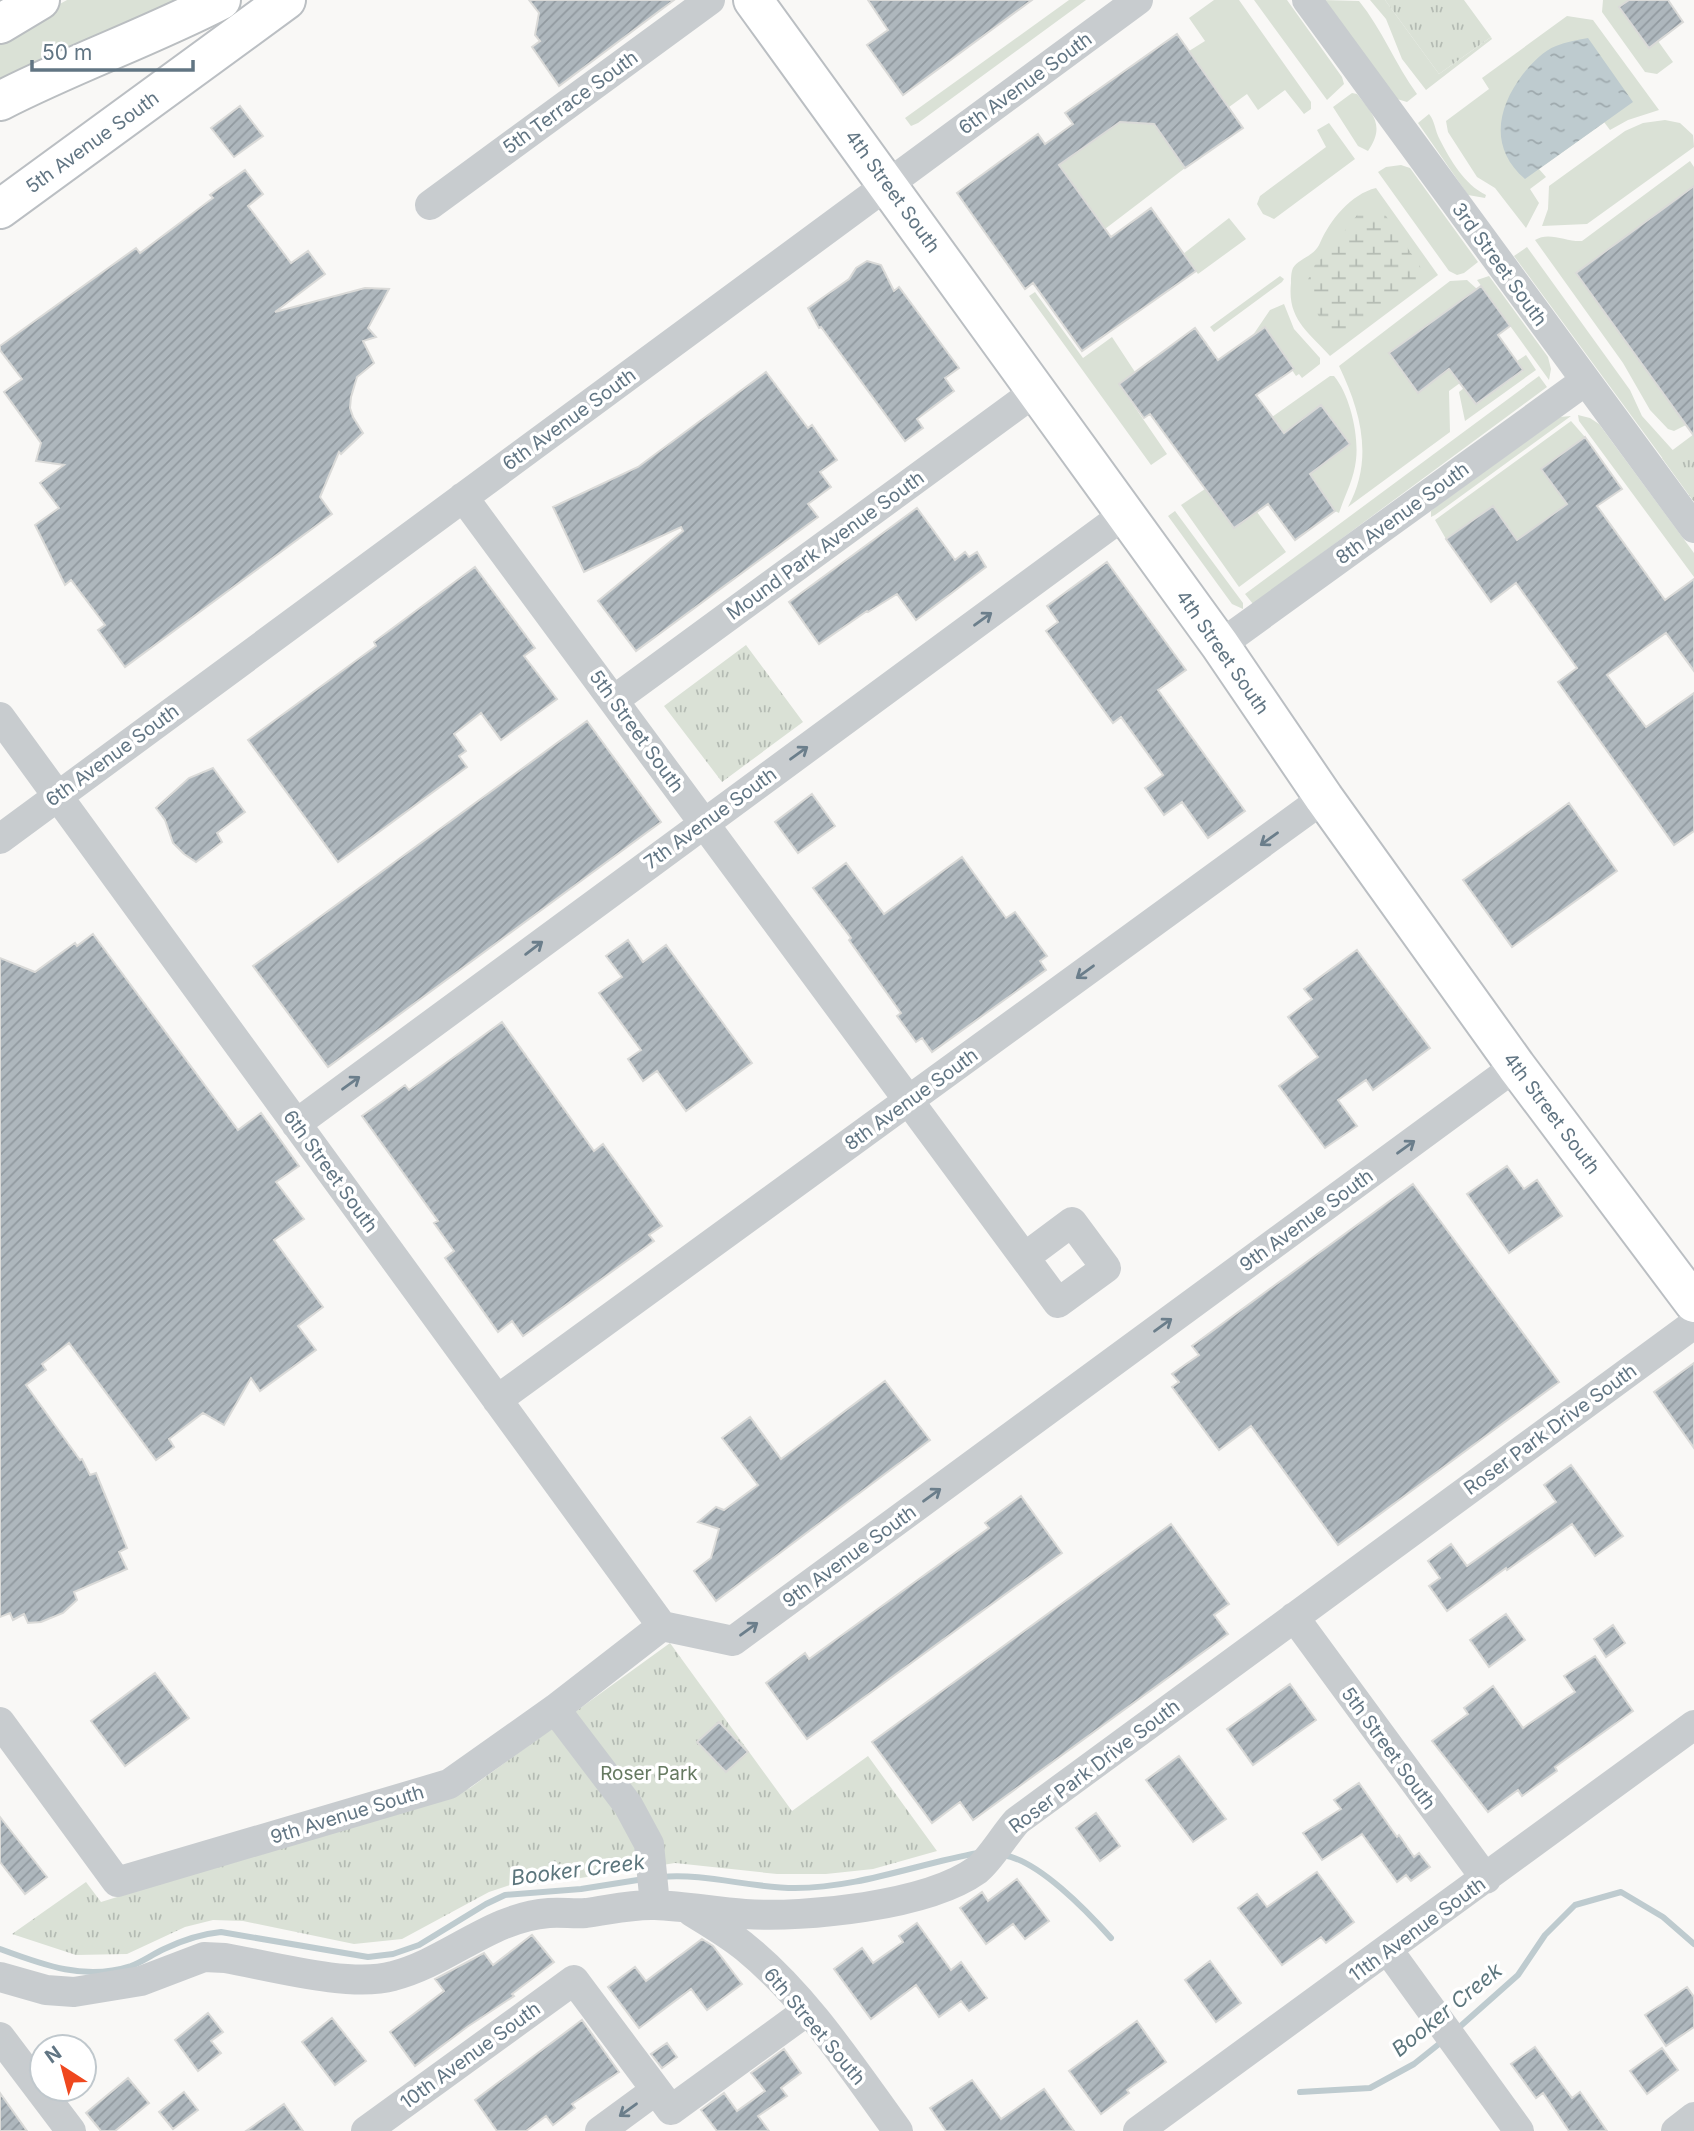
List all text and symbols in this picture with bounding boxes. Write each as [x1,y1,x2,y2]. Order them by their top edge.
street label: 6th Avenue South [954,27,1096,139]
scale bar [32,28,192,72]
text: 50 m [42,40,92,65]
street label: 5th Terrace South [498,46,642,159]
street label: 5th Avenue South [21,86,163,198]
street label: 4th Street South [840,125,945,257]
street label: 3rd Street South [1447,198,1552,330]
street label: 6th Avenue South [498,363,640,475]
street label: 8th Avenue South [1331,457,1473,569]
street label: Mound Park Avenue South [722,466,928,625]
street label: 4th Street South [1171,586,1274,719]
one-way arrow [973,612,992,627]
street label: 5th Street South [585,666,689,797]
street label: 6th Avenue South [41,699,183,811]
one-way arrow [789,746,808,760]
street label: 7th Avenue South [640,763,781,874]
one-way arrow [1260,831,1279,846]
one-way arrow [524,941,543,955]
one-way arrow [1076,965,1095,980]
street label: 8th Avenue South [840,1043,982,1155]
street label: 4th Street South [1498,1048,1605,1179]
one-way arrow [341,1076,360,1090]
street label: 6th Street South [278,1106,383,1237]
one-way arrow [1396,1140,1415,1154]
street label: 9th Avenue South [1235,1164,1377,1277]
one-way arrow [1153,1318,1172,1332]
street label: Roser Park Drive South [1460,1359,1641,1500]
one-way arrow [922,1487,941,1502]
street label: 9th Avenue South [778,1500,920,1613]
one-way arrow [739,1622,758,1636]
street label: 5th Street South [1337,1683,1441,1814]
street label: Roser Park Drive South [1004,1695,1184,1838]
park label: Roser Park [600,1762,698,1785]
street label: 9th Avenue South [268,1780,427,1849]
water label: Booker Creek [510,1849,647,1890]
street label: 11th Avenue South [1345,1872,1490,1987]
water label: Booker Creek [1387,1957,1507,2062]
street label: 6th Street South [759,1963,870,2090]
street label: 10th Avenue South [396,1997,545,2114]
north arrow [28,2033,98,2103]
text: N [41,2041,66,2068]
one-way arrow [619,2103,638,2118]

